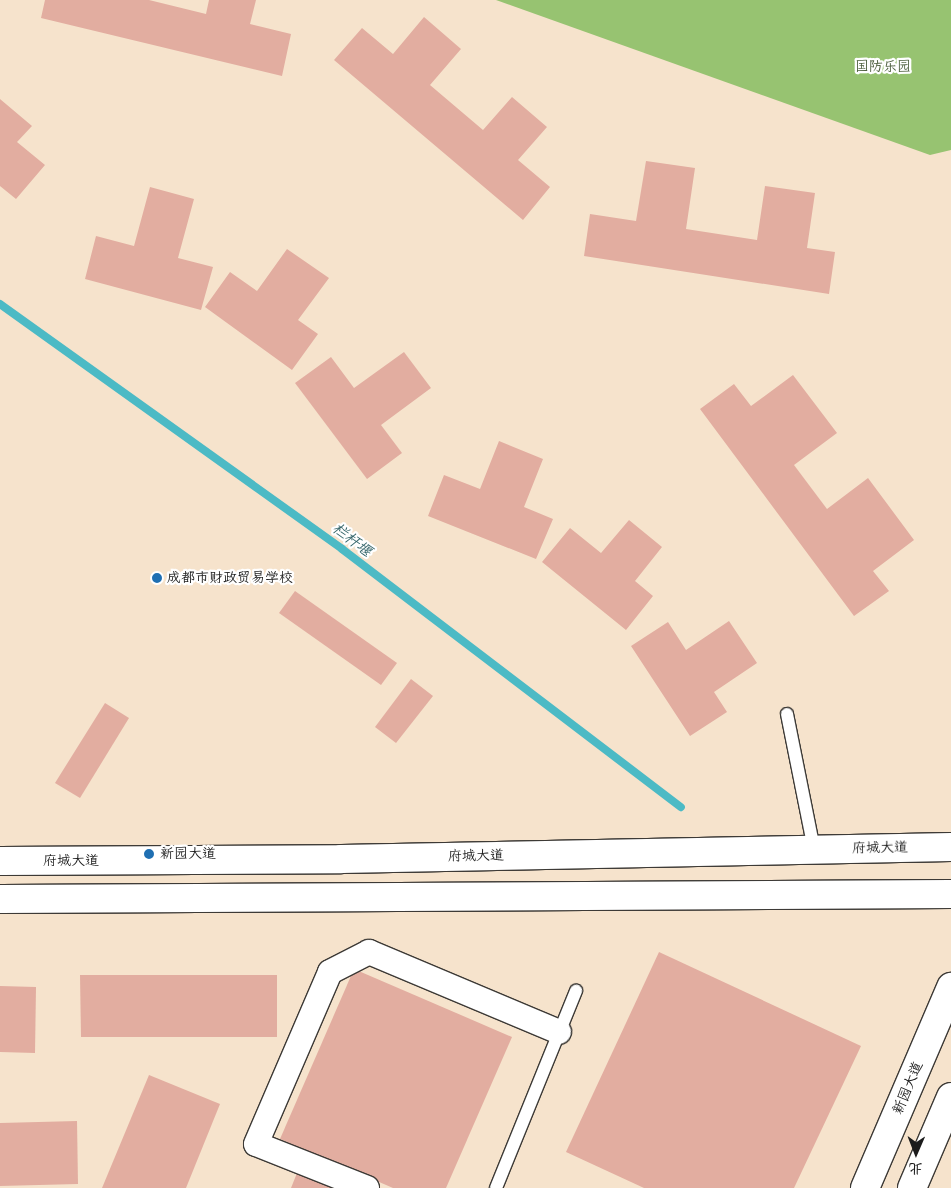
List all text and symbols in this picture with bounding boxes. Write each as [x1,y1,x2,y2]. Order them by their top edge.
park label: 国防乐园 [855,59,911,75]
water label: 栏杆堰 [329,519,375,561]
place label: 成都市财政贸易学校 [167,570,293,586]
marker: 成都市财政贸易学校 [151,572,163,584]
street label: 府城大道 [852,839,908,857]
place label: 新园大道 [160,846,216,862]
marker: 新园大道 [142,847,156,861]
street label: 府城大道 [448,847,504,865]
street label: 府城大道 [43,853,99,869]
street label: 新园大道 [889,1059,927,1117]
north arrow [891,1128,941,1178]
text: 北 [909,1160,923,1177]

